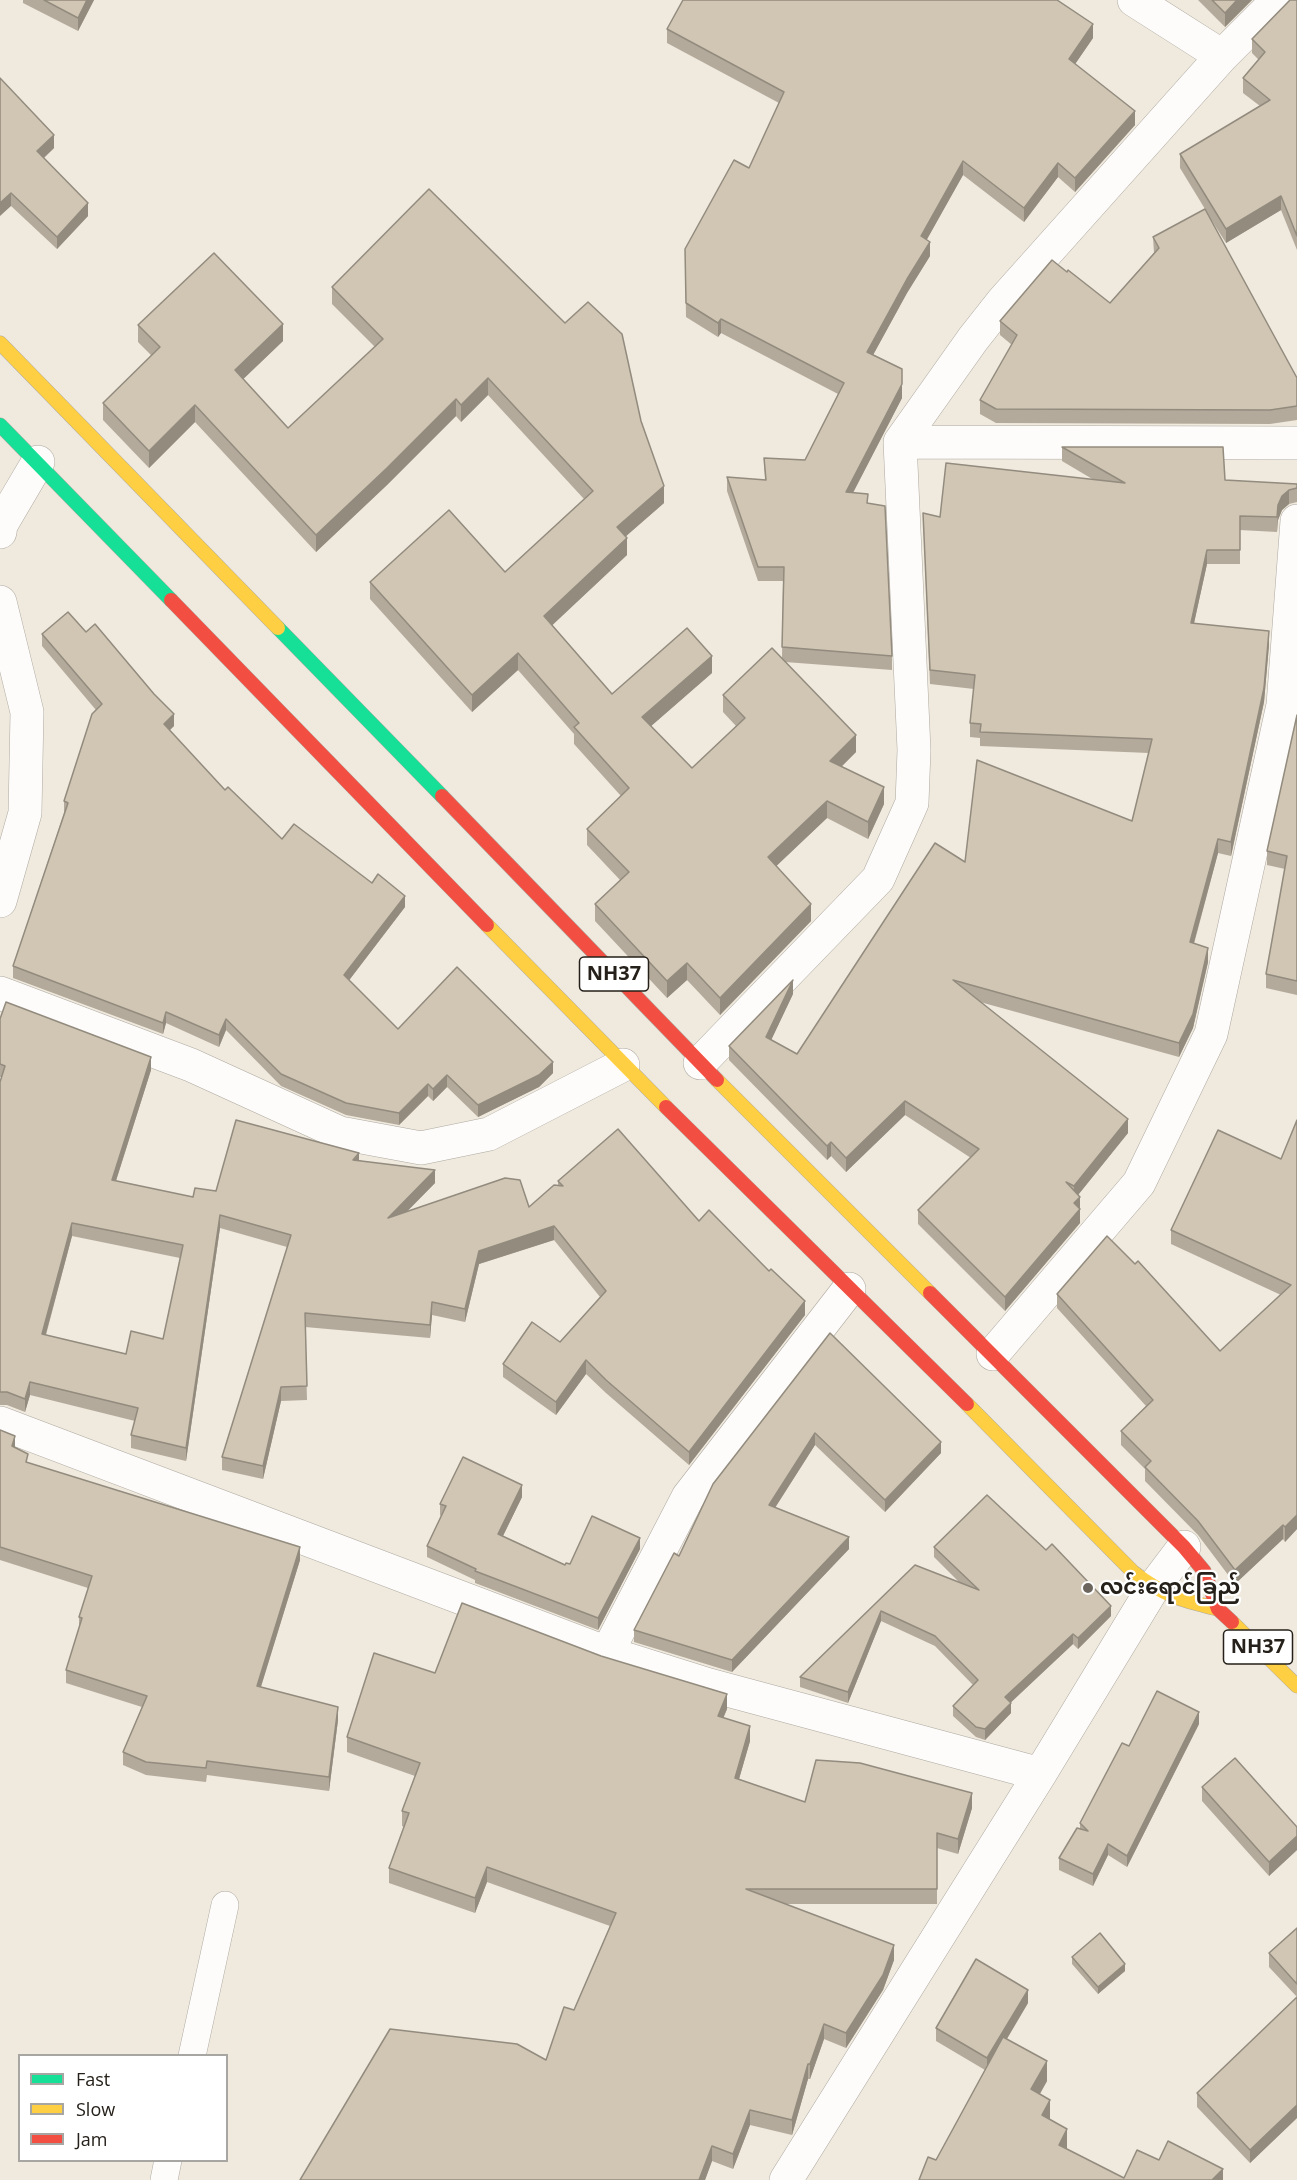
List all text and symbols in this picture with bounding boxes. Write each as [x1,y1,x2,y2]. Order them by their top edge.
road number: NH37 [580,957,648,991]
place label: လင်းရောင်ခြည် [1100,1575,1240,1601]
marker: လင်းရောင်ခြည် [1081,1581,1095,1595]
road number: NH37 [1224,1630,1292,1664]
legend [18,2054,228,2162]
text: Fast [76,2067,110,2091]
text: Slow [76,2097,115,2121]
text: Jam [76,2127,108,2151]

